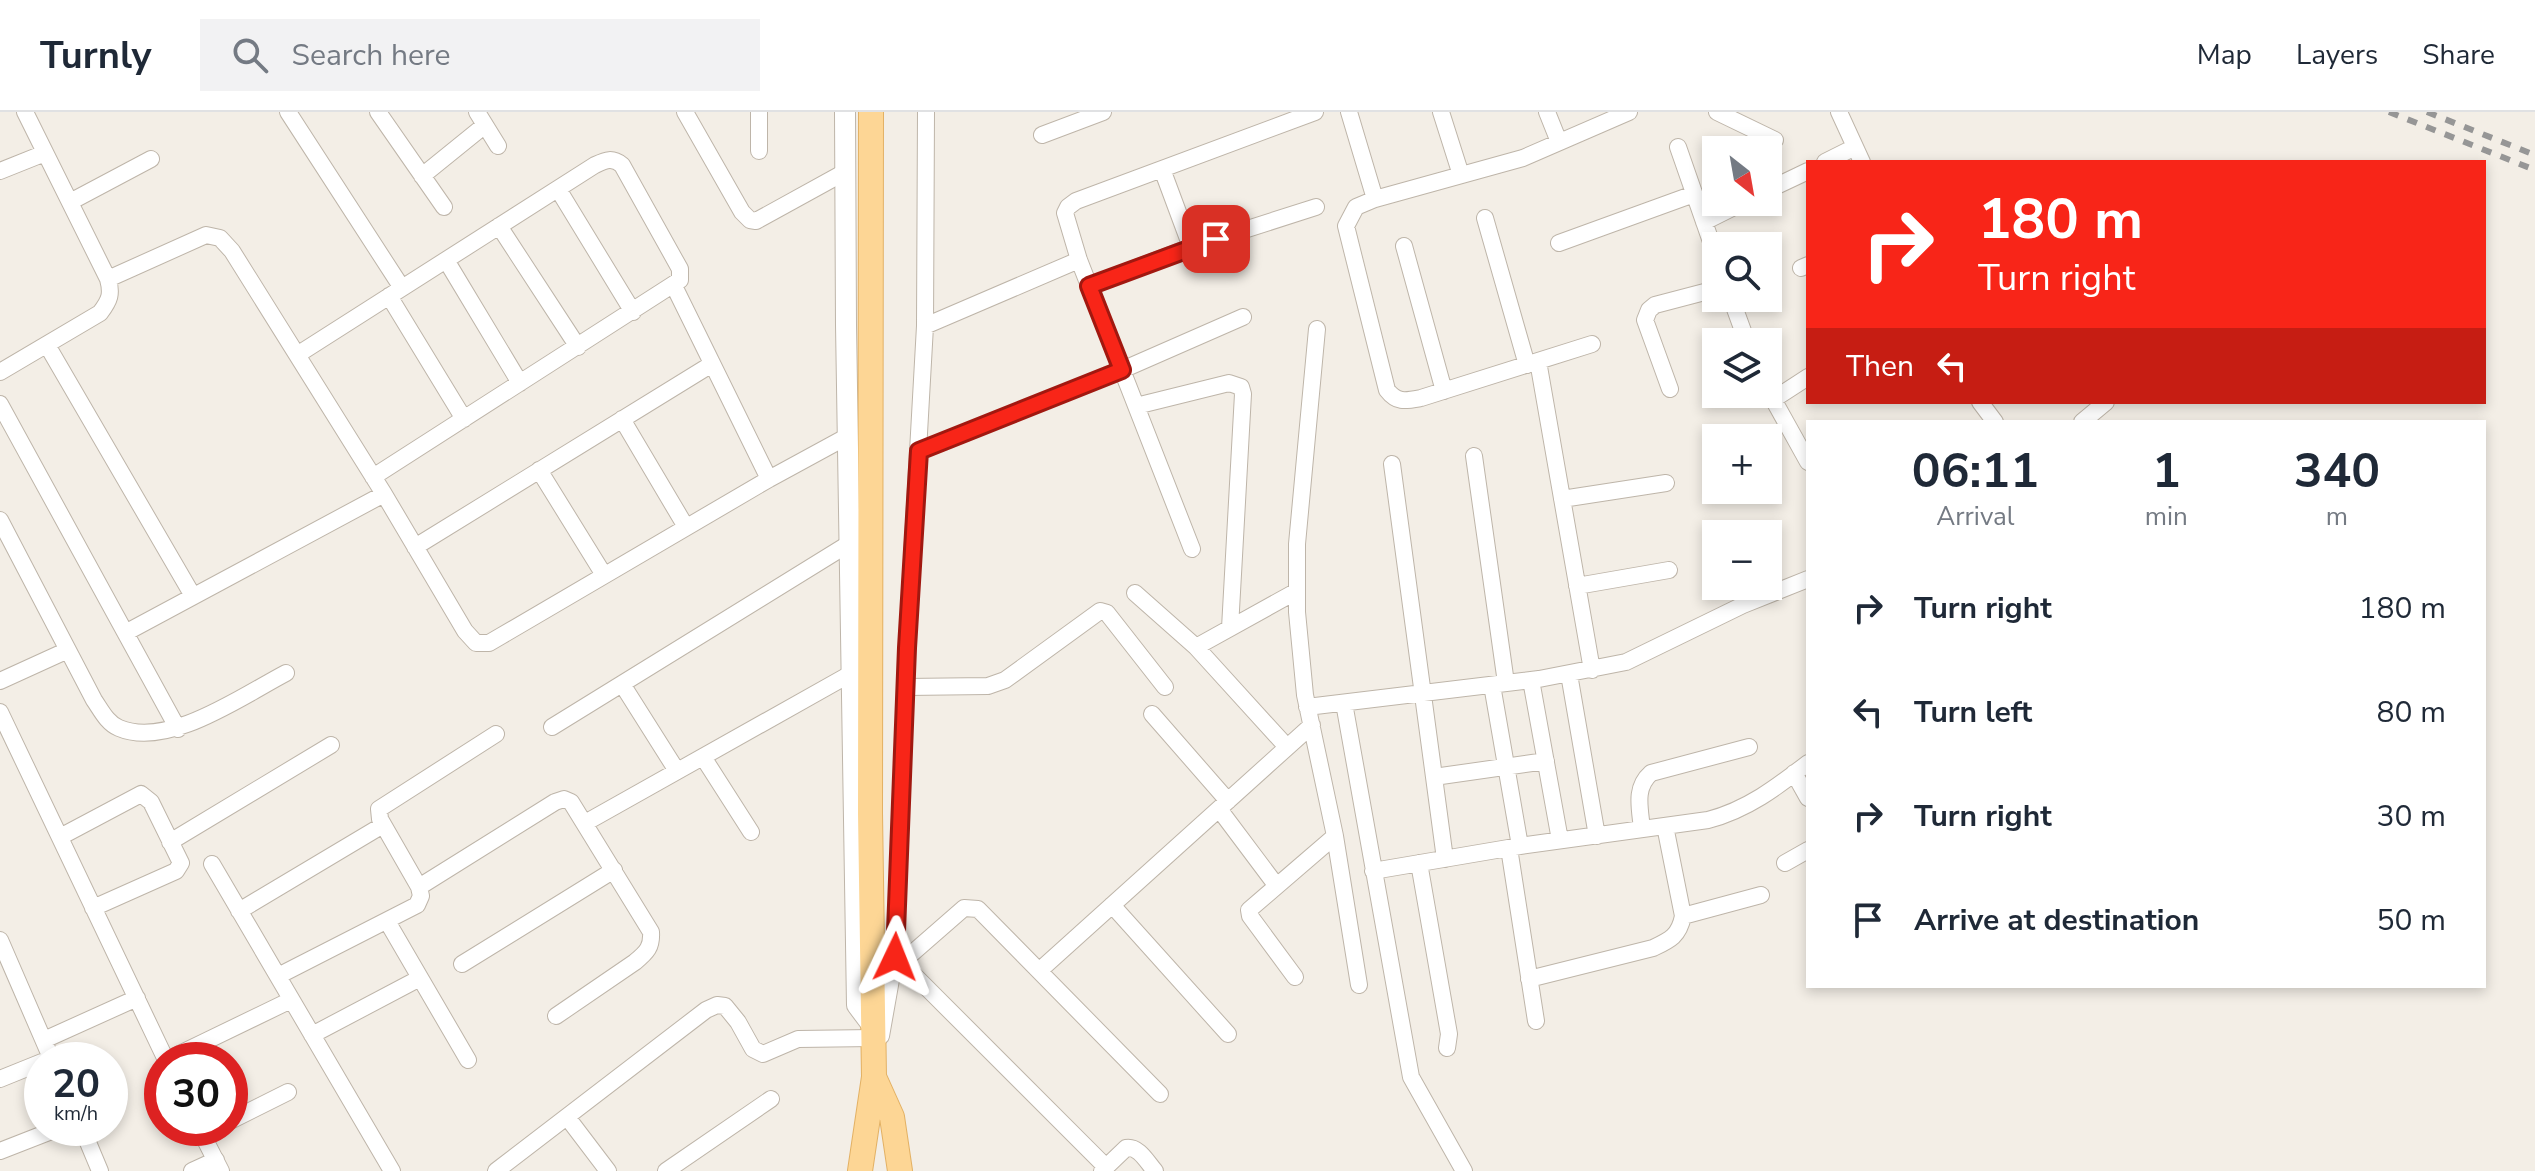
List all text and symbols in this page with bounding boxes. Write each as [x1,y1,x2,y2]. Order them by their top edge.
search box [200,19,760,91]
text: Turnly [40,30,152,81]
icon: search [228,33,272,77]
text: Search here [292,35,451,76]
text: Map [2197,36,2252,74]
text: Layers [2296,36,2378,74]
text: Share [2422,36,2495,74]
north arrow [1702,136,1782,216]
map controls [1702,136,1782,600]
text: 180 m [1978,181,2143,258]
icon: right [1846,192,1950,296]
pin [1182,205,1250,273]
icon: arrive [1194,217,1238,261]
button: search [1702,232,1782,312]
text: Turn right [1978,254,2135,303]
button: layers [1702,328,1782,408]
icon: left [1930,344,1974,388]
text: Then [1846,346,1914,387]
button: + [1702,424,1782,504]
text: 06:11 [1912,438,2039,504]
text: 1 [2152,438,2181,504]
text: 340 [2294,438,2380,504]
text: Arrival [1936,499,2015,534]
text: min [2145,499,2188,534]
text: m [2326,499,2348,534]
button: − [1702,520,1782,600]
icon: right [1846,586,1890,630]
text: Turn right [1914,588,2052,629]
text: 180 m [2359,588,2446,629]
icon: left [1846,690,1890,734]
text: Turn left [1914,692,2032,733]
text: 80 m [2377,692,2446,733]
icon: right [1846,794,1890,838]
text: Turn right [1914,796,2052,837]
text: 30 m [2377,796,2446,837]
icon: arrive [1846,898,1890,942]
text: Arrive at destination [1914,900,2199,941]
text: 50 m [2377,900,2446,941]
position arrow [853,915,937,999]
speed limit sign: 30 [144,1042,248,1146]
text: 20 [52,1057,100,1111]
text: km/h [54,1100,98,1127]

